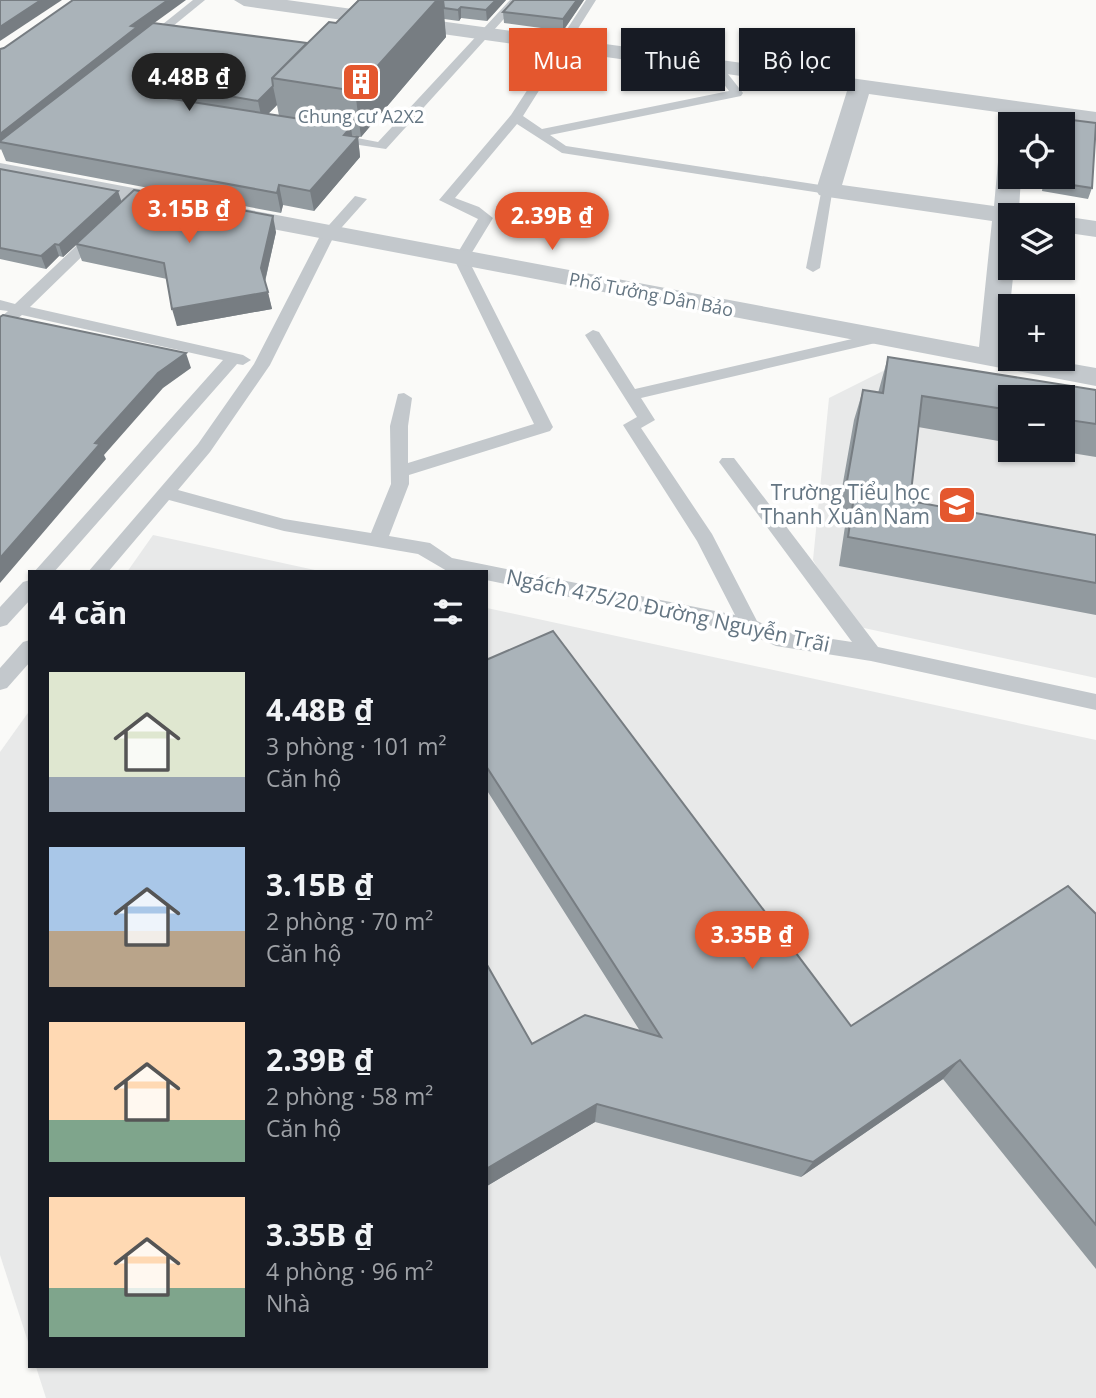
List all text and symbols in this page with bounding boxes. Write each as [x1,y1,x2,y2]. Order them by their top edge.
chip: Mua [509,28,607,91]
chip: Thuê [621,28,725,91]
chip: Bộ lọc [739,28,855,91]
pin: 4.48B ₫ [124,54,254,113]
text: 4.48B ₫ [148,60,230,92]
building icon: Chung cư A2X2 [340,61,382,103]
place label: Chung cư A2X2 [298,104,424,128]
map controls [998,112,1075,462]
button: locate [998,112,1075,189]
pin: 3.15B ₫ [124,186,254,245]
text: 3.15B ₫ [148,192,230,224]
pin: 2.39B ₫ [487,192,617,252]
text: 2.39B ₫ [511,199,593,231]
button: layers [998,203,1075,280]
street label: Phố Tưởng Dân Bảo [567,266,735,322]
button: + [998,294,1075,371]
button: − [998,385,1075,462]
place label: Trường Tiểu học Thanh Xuân Nam [761,478,930,530]
school or university icon: Trường Tiểu học Thanh Xuân Nam [936,484,978,526]
street label: Ngách 475/20 Đường Nguyễn Trãi [504,562,833,658]
text: 4 căn [49,592,127,633]
icon: filters [429,593,467,631]
text: 4.48B ₫ [266,689,373,730]
icon: home [105,700,189,784]
text: 3 phòng · 101 m² [266,730,446,762]
text: Căn hộ [266,762,341,794]
text: 3.15B ₫ [266,864,373,905]
icon: home [105,875,189,959]
text: 2 phòng · 70 m² [266,905,433,937]
pin: 3.35B ₫ [687,912,817,971]
text: 3.35B ₫ [711,918,793,950]
text: Căn hộ [266,937,341,969]
text: 2.39B ₫ [266,1039,373,1080]
icon: home [105,1050,189,1134]
text: 2 phòng · 58 m² [266,1080,433,1112]
text: Căn hộ [266,1112,341,1144]
text: 3.35B ₫ [266,1214,373,1255]
icon: home [105,1225,189,1309]
text: 4 phòng · 96 m² [266,1255,433,1287]
text: Nhà [266,1287,310,1319]

